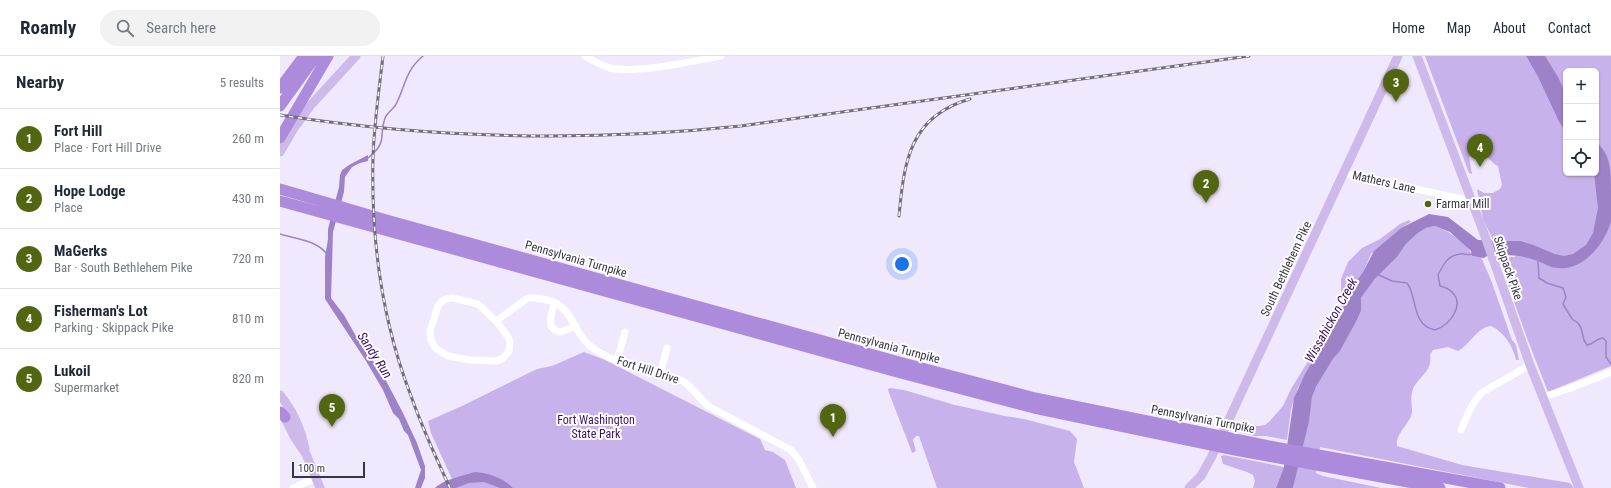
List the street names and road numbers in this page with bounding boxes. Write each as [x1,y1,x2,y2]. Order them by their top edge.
street label: Mathers Lane [1351,168,1417,196]
street label: South Bethlehem Pike [1258,219,1314,319]
street label: Skippack Pike [1491,235,1525,302]
street label: Pennsylvania Turnpike [523,238,629,280]
street label: Pennsylvania Turnpike [836,326,942,366]
street label: Fort Hill Drive [615,353,681,387]
street label: Pennsylvania Turnpike [1150,402,1256,436]

